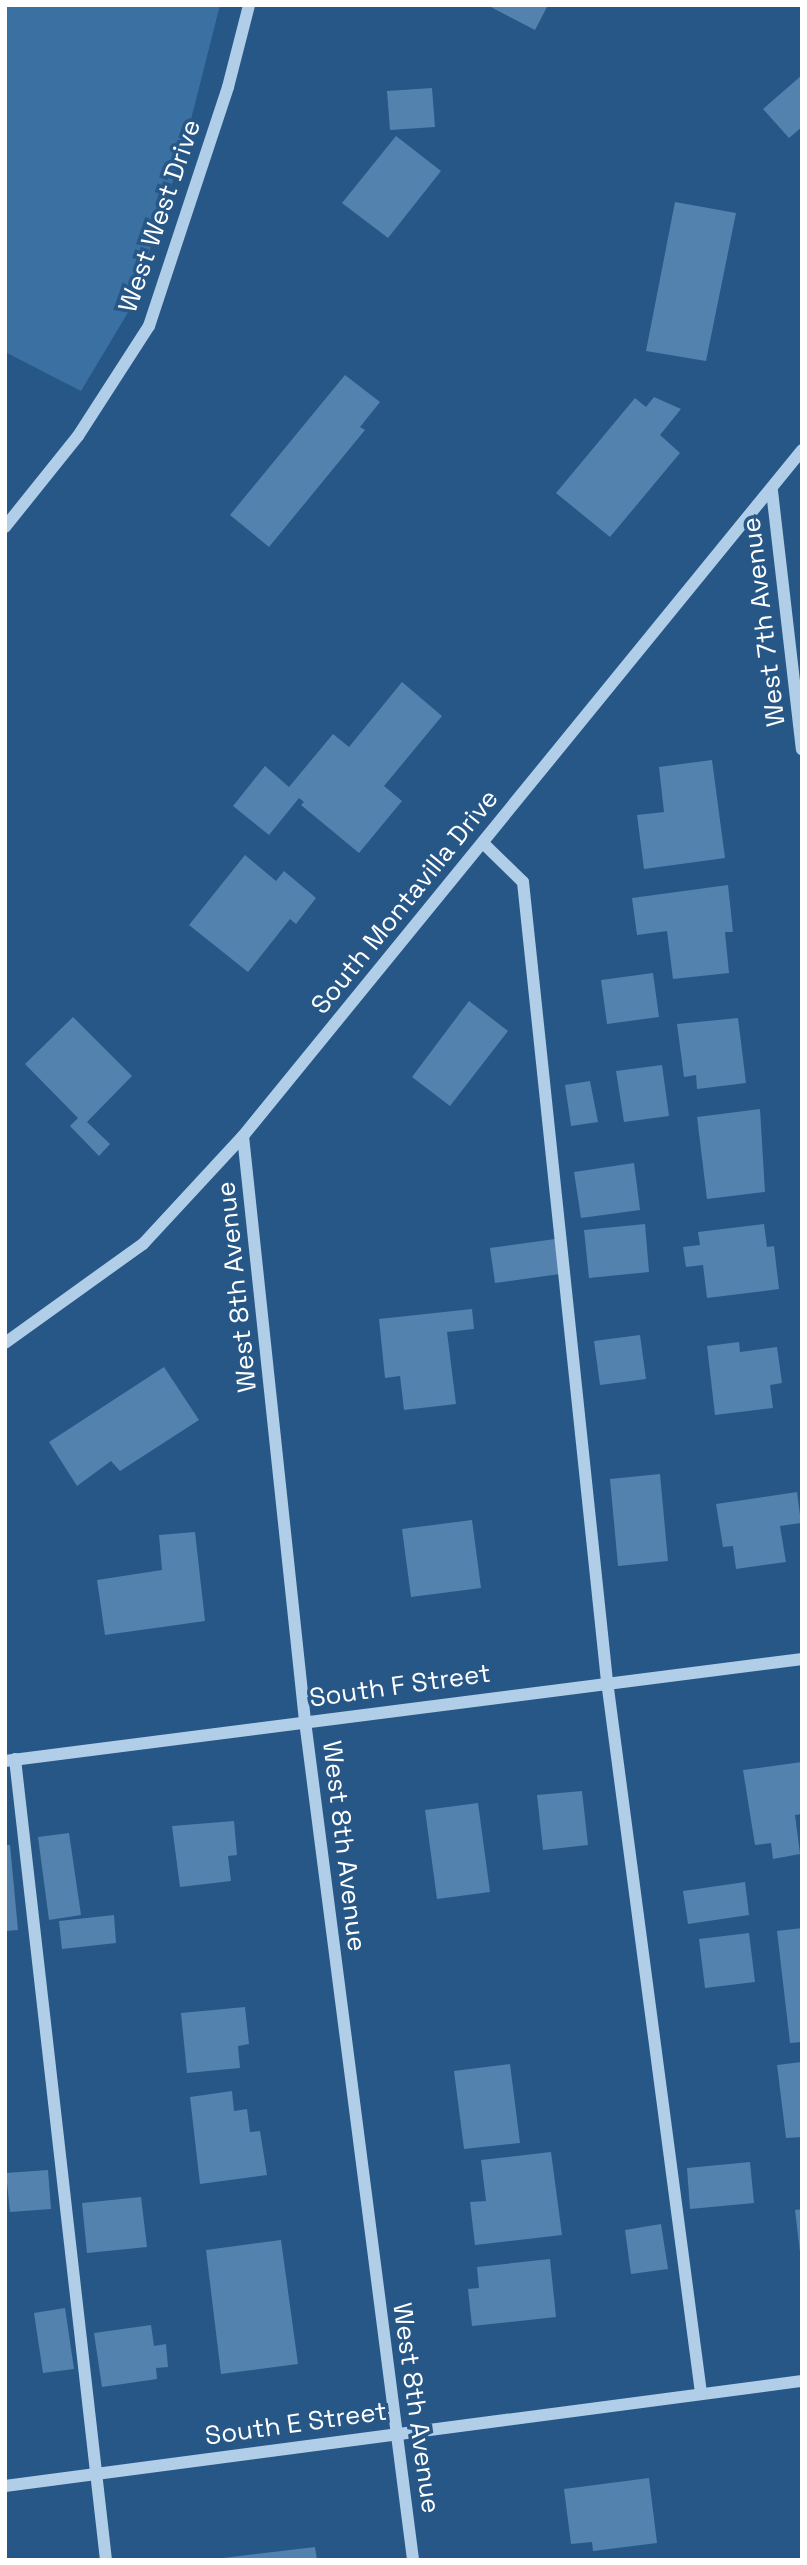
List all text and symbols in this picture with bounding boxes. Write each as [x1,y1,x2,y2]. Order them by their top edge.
street label: West West Drive [112,115,208,317]
street label: West 7th Avenue [736,515,792,729]
street label: South Montavilla Drive [305,783,505,1021]
street label: West 8th Avenue [210,1180,264,1394]
street label: South F Street [307,1658,493,1714]
street label: West 8th Avenue [316,1739,372,1953]
street label: West 8th Avenue [386,2301,446,2515]
street label: South E Street [203,2396,389,2452]

